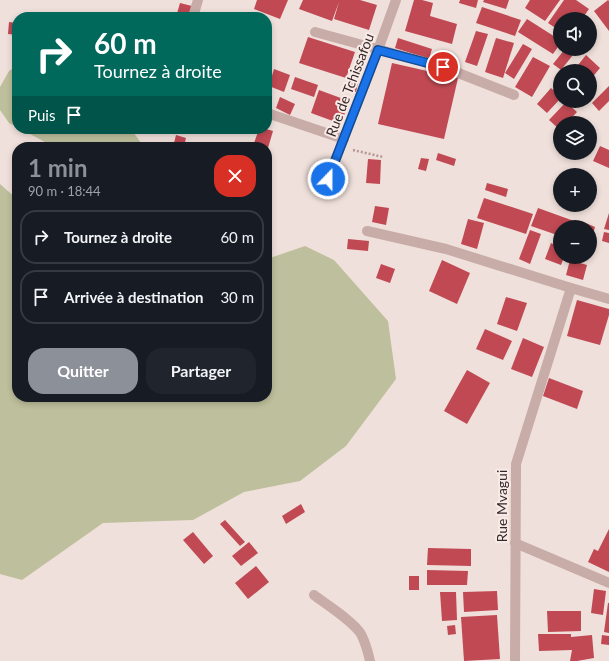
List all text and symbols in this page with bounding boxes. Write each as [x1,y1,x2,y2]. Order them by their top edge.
map controls [553,12,597,264]
button: sound [553,12,597,56]
text: 60 m [94,26,157,60]
icon: right [28,28,80,80]
street label: Rue de Tchissafou [322,31,377,139]
pin [426,50,460,84]
icon: arrive [432,56,454,78]
text: Tournez à droite [94,60,222,82]
button: search [553,64,597,108]
icon: arrive [63,104,85,126]
text: Puis [28,106,55,124]
button: layers [553,116,597,160]
text: 1 min [28,153,88,182]
button: close [214,155,256,197]
position arrow [307,158,349,200]
button: + [553,168,597,212]
text: 90 m · 18:44 [28,183,101,199]
button: − [553,220,597,264]
icon: right [30,226,52,248]
text: Tournez à droite [64,228,172,246]
text: 60 m [220,228,254,246]
icon: arrive [30,286,52,308]
text: Arrivée à destination [64,288,203,306]
text: 30 m [220,288,254,306]
button: Quitter [28,348,138,394]
button: Partager [146,348,256,394]
street label: Rue Mvagui [493,470,510,542]

